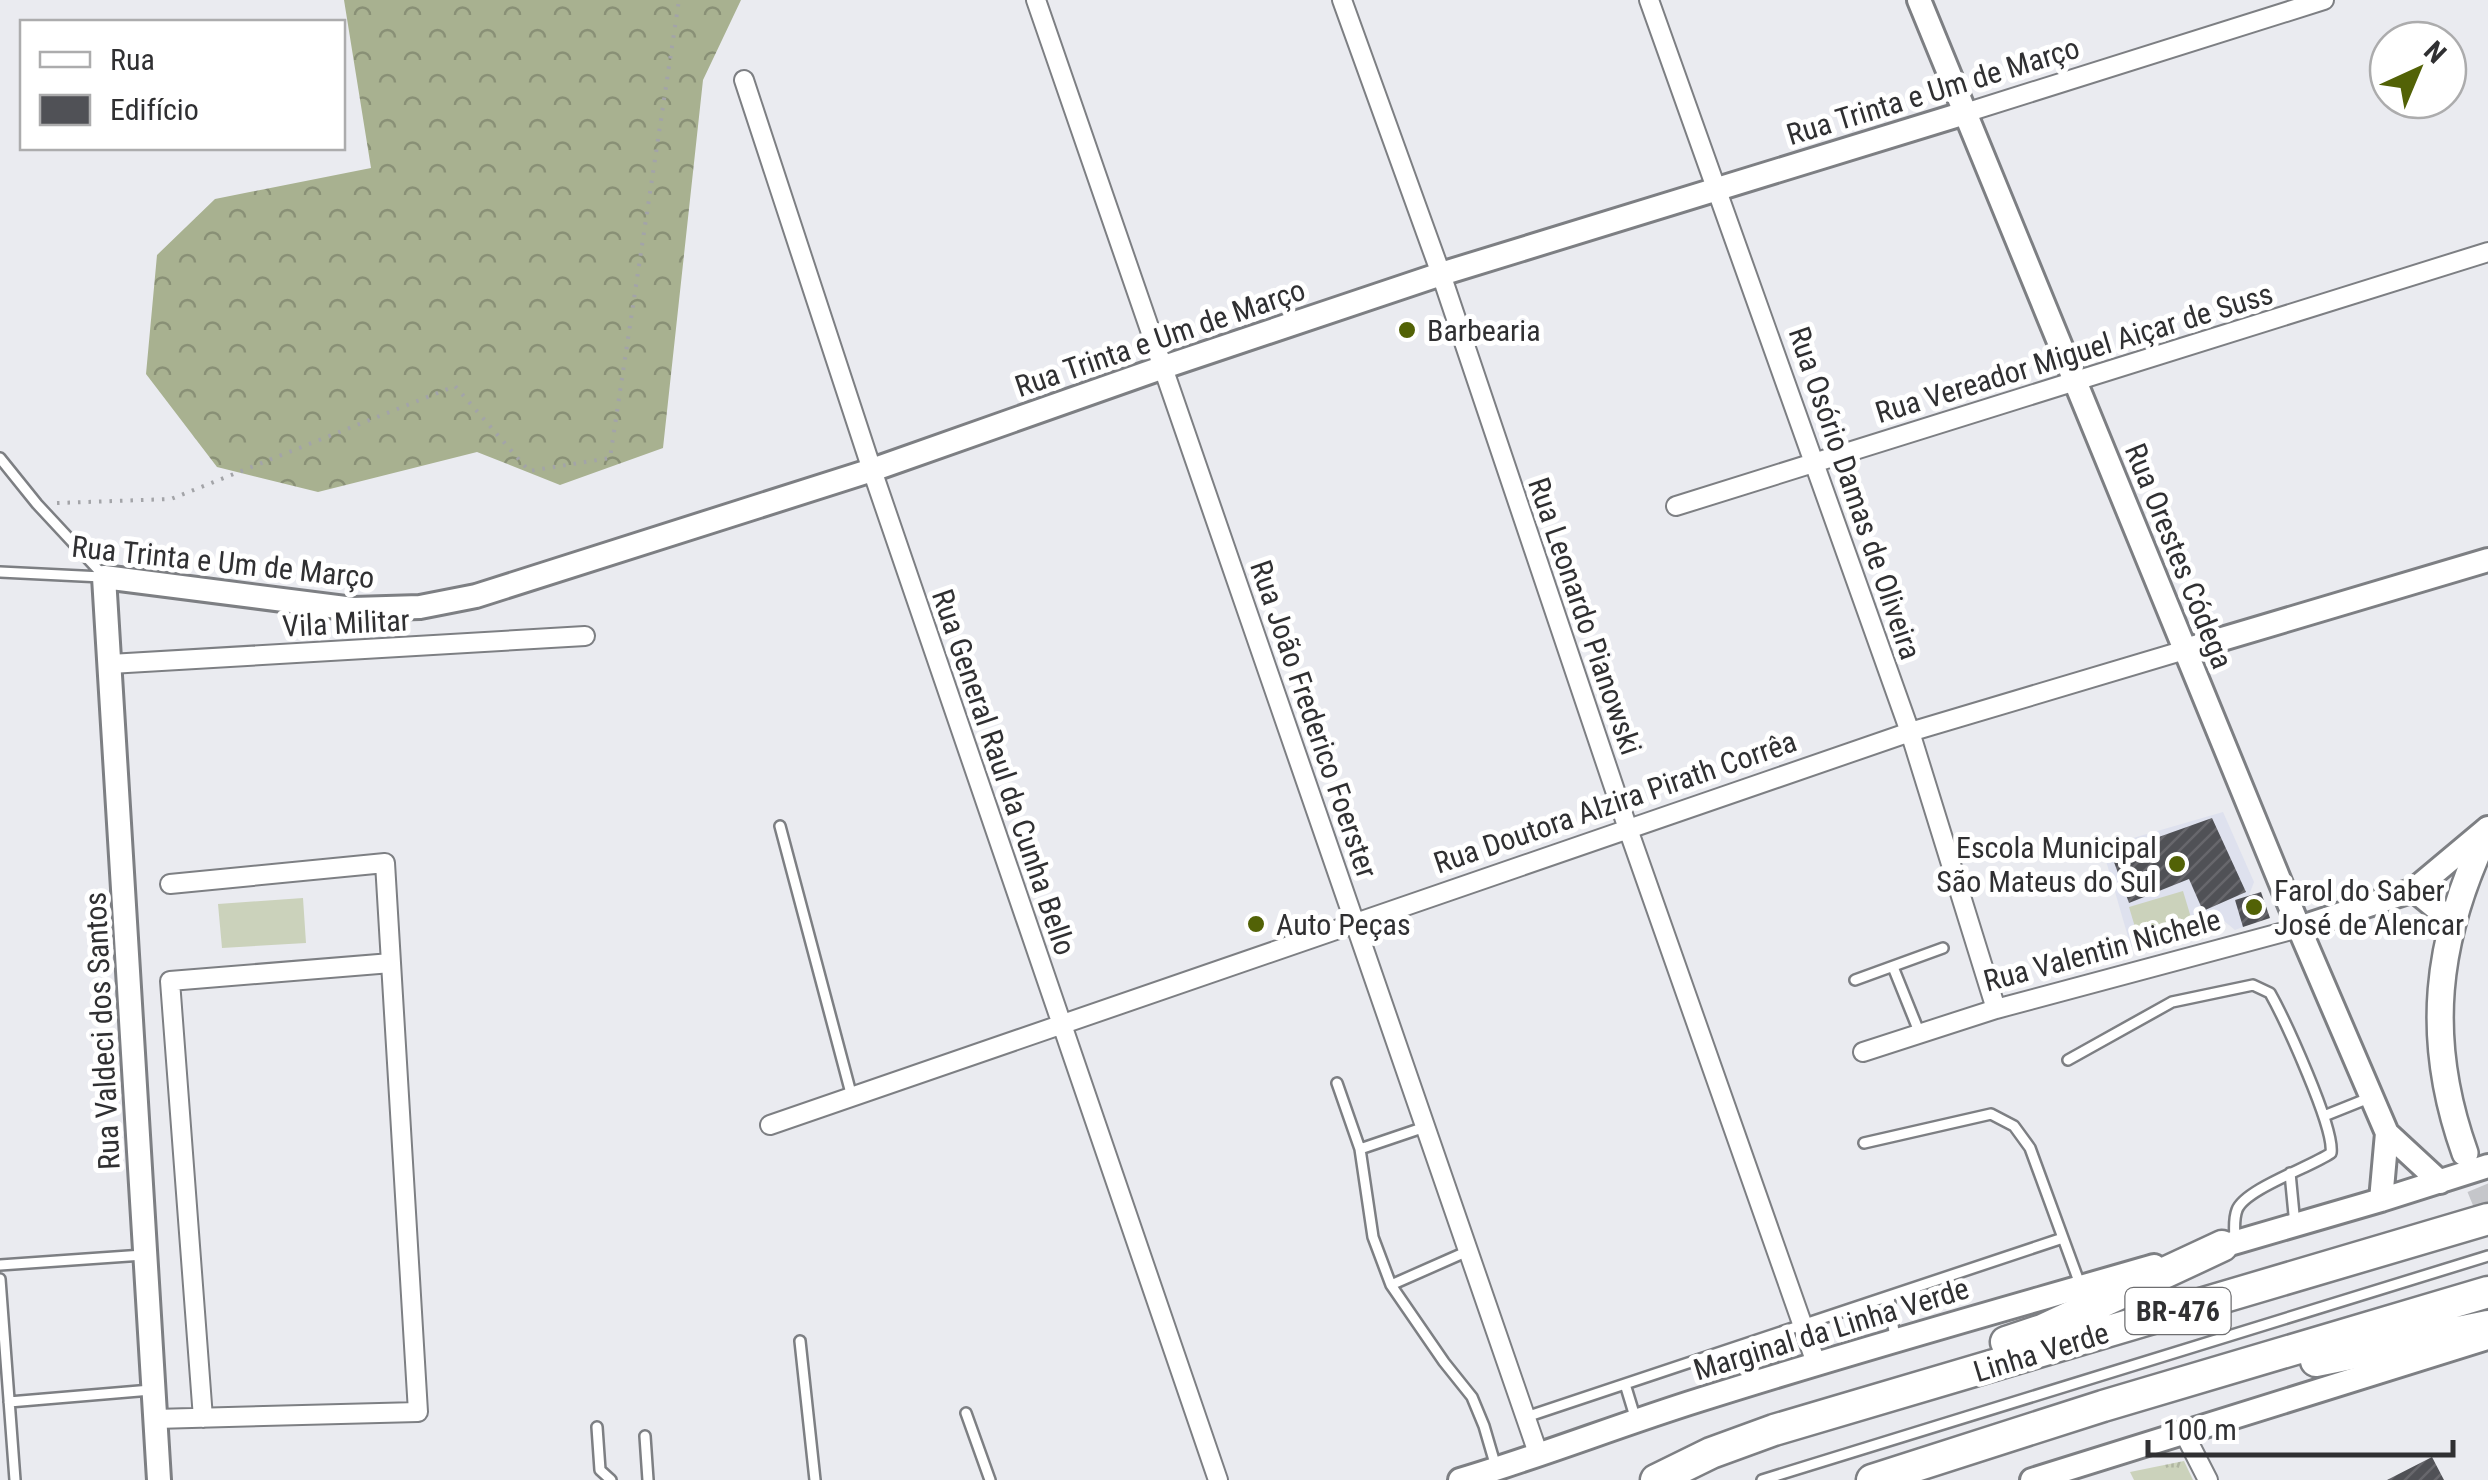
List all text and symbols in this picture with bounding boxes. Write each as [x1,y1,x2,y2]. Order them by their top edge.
legend [20,20,345,150]
north arrow [2368,20,2468,120]
street label: Rua Trinta e Um de Março [1782,30,2084,152]
text: N [2417,35,2453,70]
text: Rua [110,42,155,77]
text: Edifício [110,92,199,127]
street label: Rua Trinta e Um de Março [1010,272,1310,404]
street label: Rua Vereador Miguel Aiçar de Suss [1871,276,2277,430]
place label: Barbearia [1427,313,1541,348]
marker: Barbearia [1396,319,1418,341]
street label: Rua Osório Damas de Oliveira [1782,322,1928,664]
street label: Rua Orestes Códega [2118,438,2240,674]
street label: Rua Leonardo Pianowski [1521,473,1649,759]
street label: Rua Trinta e Um de Março [70,529,376,595]
street label: Rua João Frederico Foerster [1243,556,1385,882]
street label: Rua General Raul da Cunha Bello [925,585,1083,959]
street label: Vila Militar [281,602,411,644]
street label: Rua Doutora Alzira Pirath Corrêa [1429,723,1801,881]
place label: Escola Municipal São Mateus do Sul [1936,830,2157,899]
marker: Escola Municipal São Mateus do Sul [2166,853,2188,875]
place label: Farol do Saber José de Alencar [2274,873,2464,942]
street label: Rua Valdeci dos Santos [77,891,127,1171]
marker: Farol do Saber José de Alencar [2243,896,2265,918]
street label: Rua Valentin Nichele [1980,902,2224,998]
place label: Auto Peças [1276,907,1411,942]
marker: Auto Peças [1245,913,1267,935]
street label: Marginal da Linha Verde [1689,1270,1973,1388]
road number: BR-476 [2126,1288,2230,1334]
street label: Linha Verde [1969,1315,2113,1389]
scale bar [2148,1395,2453,1457]
text: 100 m [2163,1412,2237,1447]

